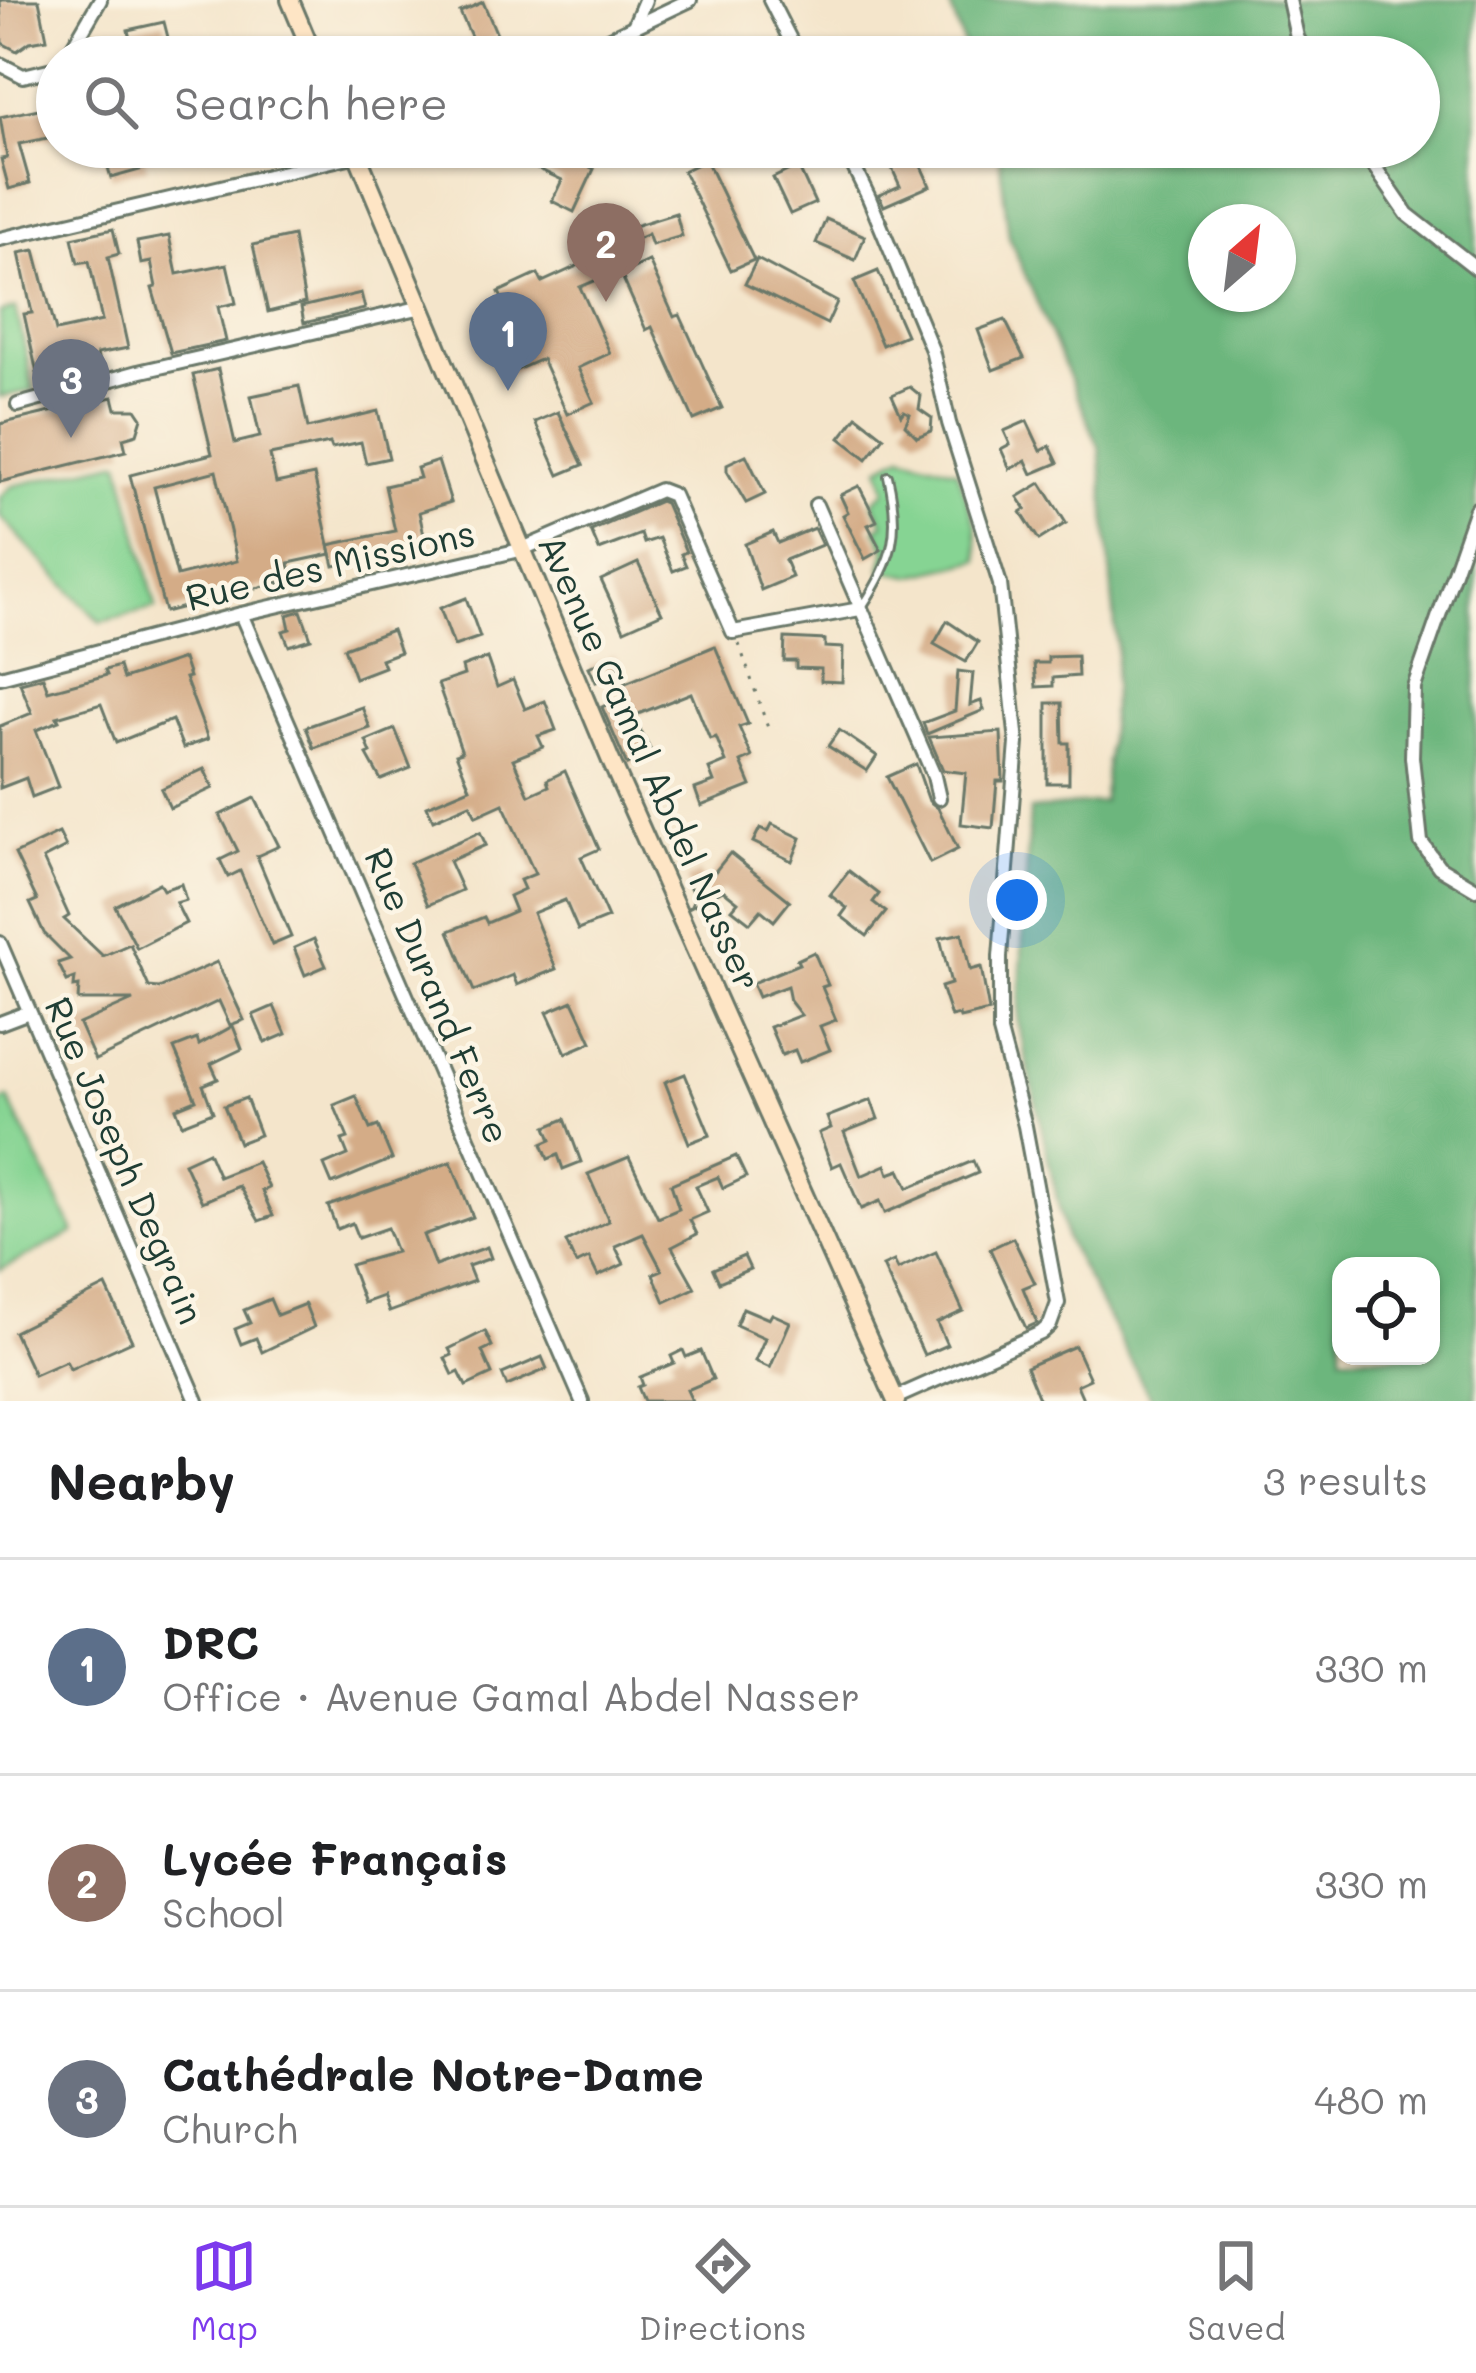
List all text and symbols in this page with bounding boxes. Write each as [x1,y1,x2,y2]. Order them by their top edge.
search box [36,36,1440,168]
icon: search [78,69,144,135]
text: Search here [174,73,448,131]
pin: 2 [567,203,645,302]
north arrow [1188,204,1296,312]
pin: 1 [469,292,547,391]
pin: 3 [32,339,110,438]
street label: Rue des Missions [181,508,479,620]
street label: Avenue Gamal Abdel Nasser [529,526,773,998]
street label: Rue Durand Ferre [356,840,522,1150]
your location [987,870,1047,930]
street label: Rue Joseph Degrain [36,989,216,1331]
map controls [1332,1257,1440,1365]
button: locate [1332,1257,1440,1365]
text: Nearby [48,1446,235,1513]
text: 3 results [1263,1454,1428,1505]
text: DRC [162,1612,259,1670]
text: 1 [78,1641,96,1692]
text: 330 m [1315,1641,1428,1692]
text: Office · Avenue Gamal Abdel Nasser [162,1670,860,1721]
text: Lycée Français [162,1828,507,1886]
text: 2 [76,1857,98,1908]
text: 330 m [1315,1857,1428,1908]
text: School [162,1886,285,1937]
text: Cathédrale Notre-Dame [162,2044,704,2102]
text: 3 [75,2073,99,2124]
text: 480 m [1314,2073,1428,2124]
text: Church [162,2102,298,2153]
tab: Map [191,2233,258,2348]
tab: Directions [639,2233,806,2348]
tab: Saved [1188,2233,1285,2348]

